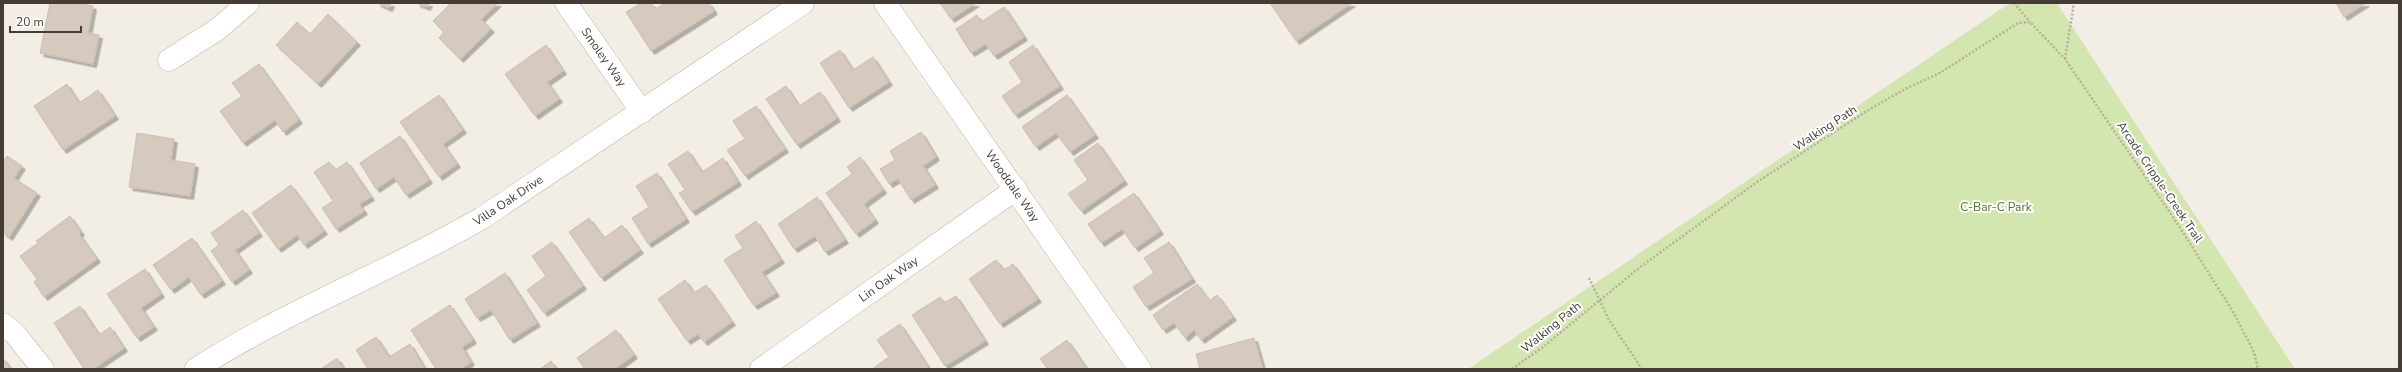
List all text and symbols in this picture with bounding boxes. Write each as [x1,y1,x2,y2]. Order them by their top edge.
scale bar [10,8,81,34]
text: 20 m [16,14,44,30]
street label: Smoley Way [578,24,630,90]
street label: Walking Path [1790,101,1860,155]
street label: Arcade Cripple-Creek Trail [2113,118,2207,246]
street label: Wooddale Way [982,147,1044,226]
street label: Villa Oak Drive [469,171,546,230]
park label: C-Bar-C Park [1960,199,2033,215]
street label: Lin Oak Way [856,252,922,305]
street label: Walking Path [1518,298,1584,356]

